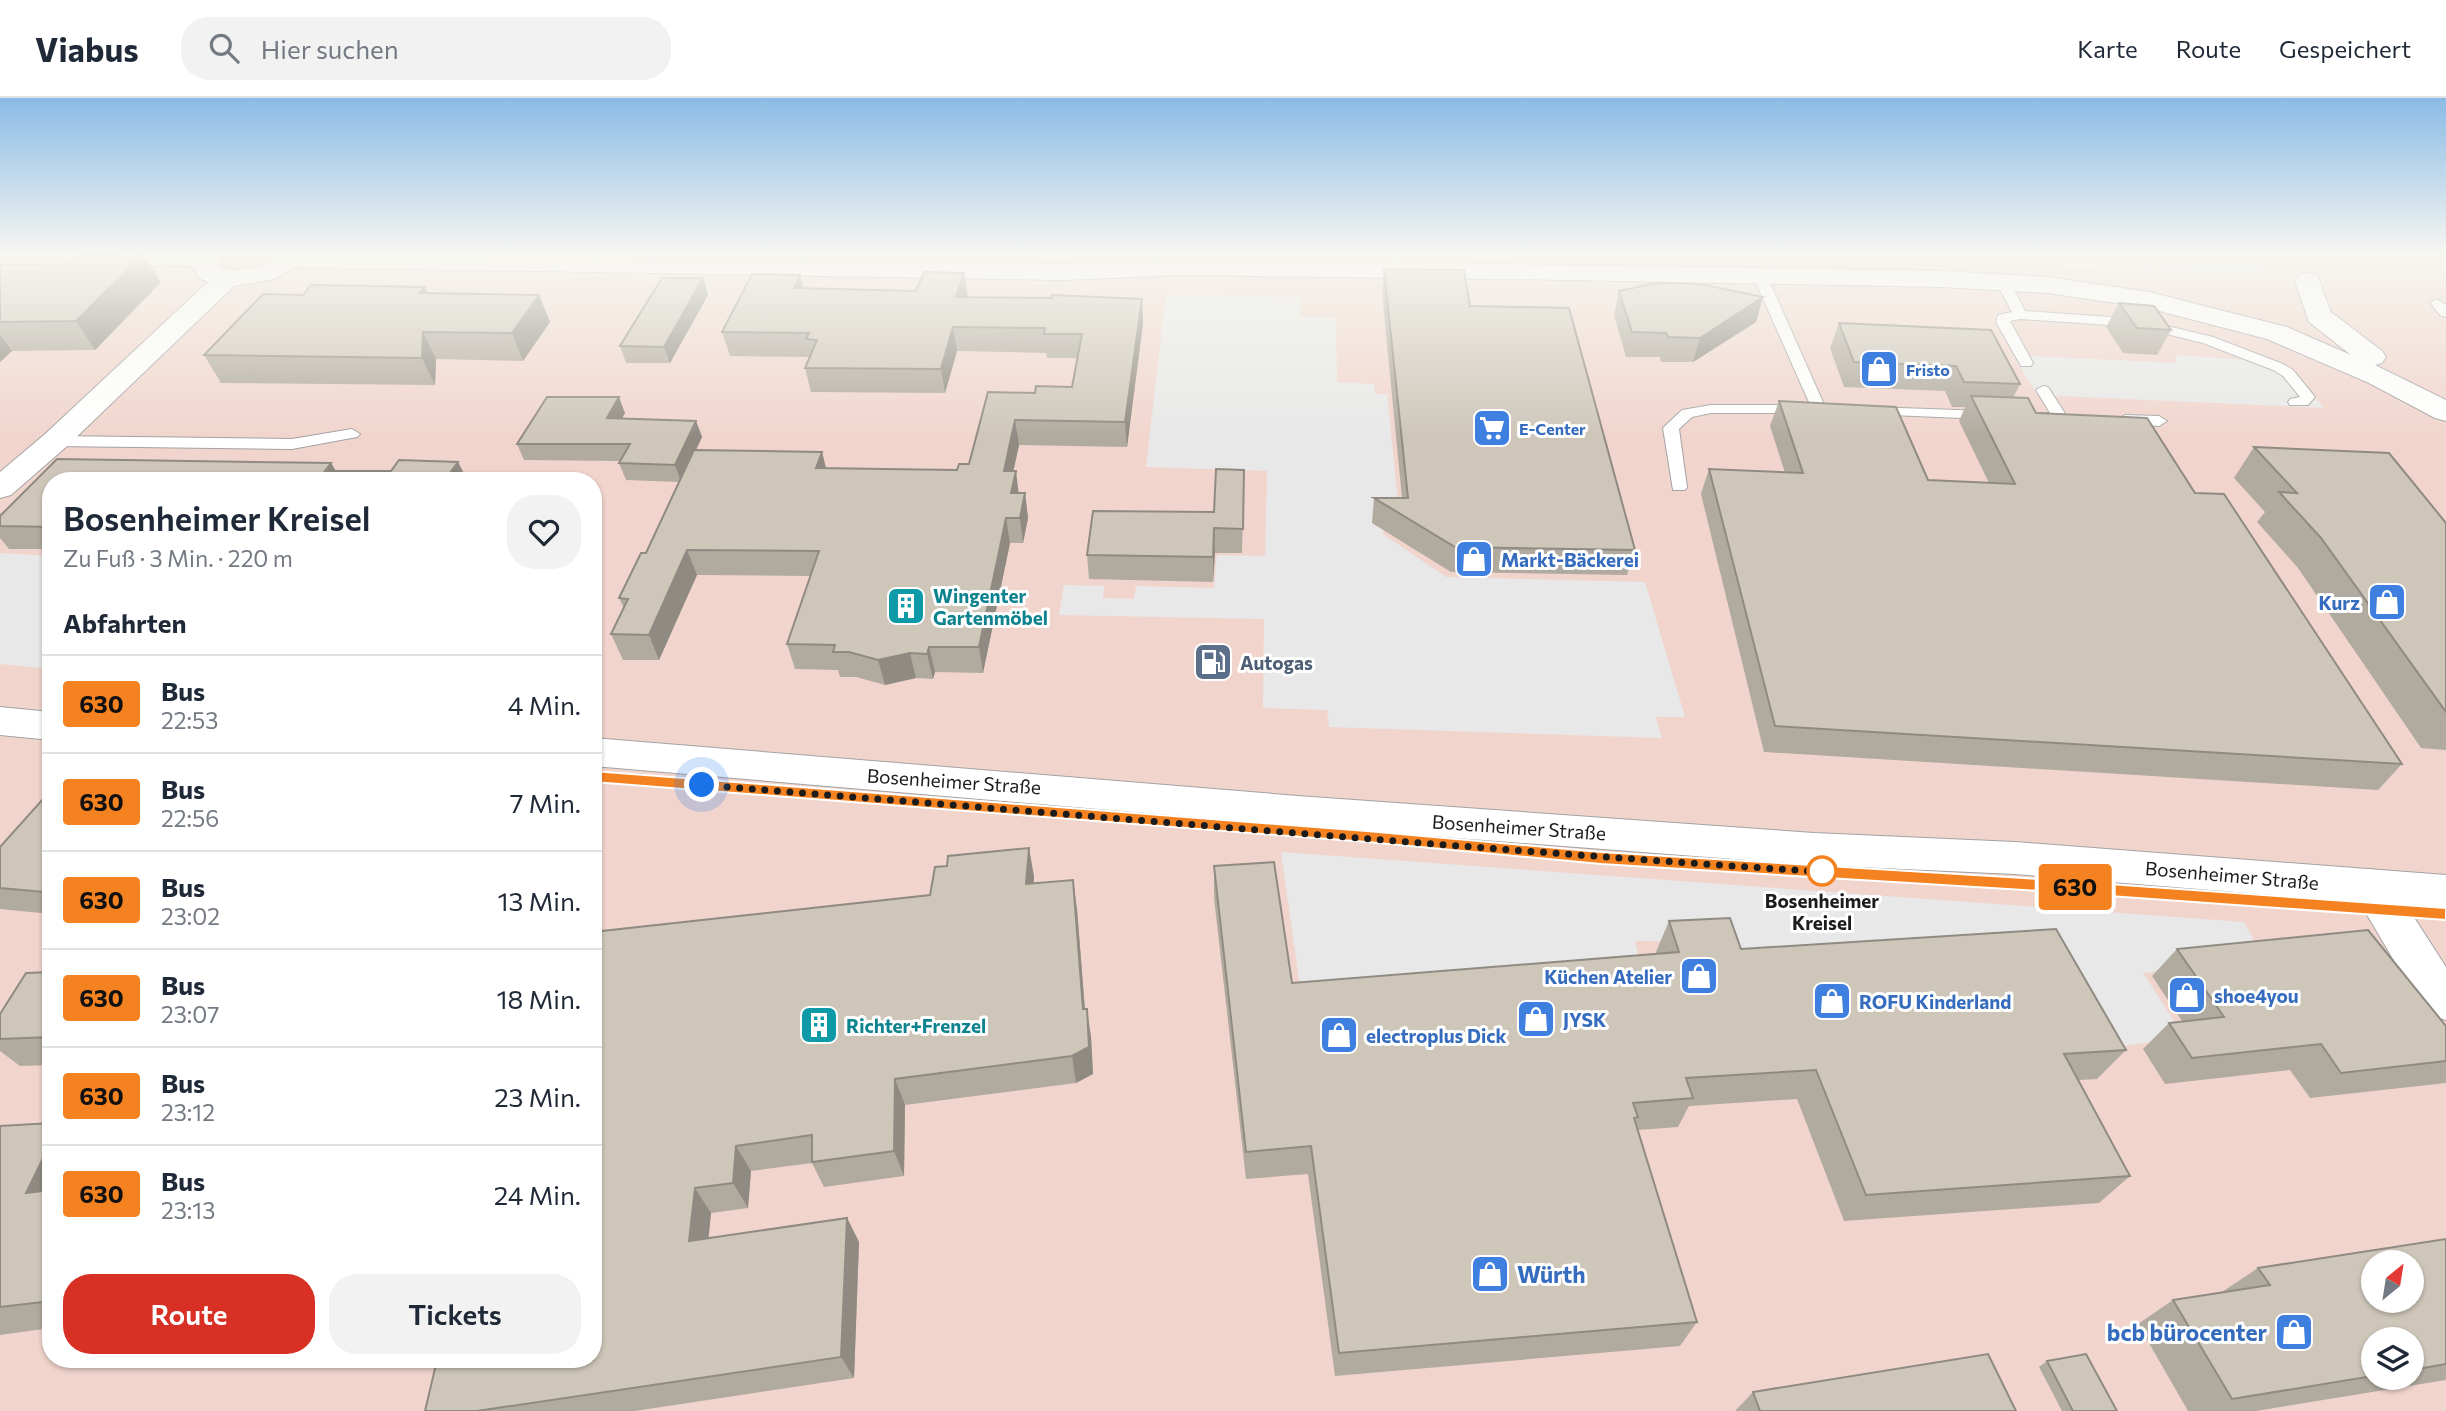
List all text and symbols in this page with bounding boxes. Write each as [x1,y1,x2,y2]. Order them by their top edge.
search box [181,17,671,80]
text: Viabus [35,28,139,69]
icon: search [205,29,243,67]
text: Hier suchen [261,33,399,64]
text: Karte [2077,34,2138,63]
text: Route [2176,34,2241,63]
text: Gespeichert [2279,34,2411,63]
shop icon: Fristo [1858,348,1900,390]
place label: Fristo [1906,360,1950,379]
supermarket icon: E-Center [1471,407,1513,449]
place label: E-Center [1519,419,1586,438]
button: heart [507,495,581,569]
text: Bosenheimer Kreisel [63,497,371,538]
shop icon: Markt-Bäckerei [1453,538,1495,580]
text: Zu Fuß · 3 Min. · 220 m [63,544,293,572]
place label: Markt-Bäckerei [1501,548,1639,571]
shop icon: Kurz [2366,581,2408,623]
place label: Wingenter Gartenmöbel [933,584,1048,629]
building icon: Wingenter Gartenmöbel [885,585,927,627]
place label: Kurz [2319,591,2360,614]
text: Abfahrten [63,607,186,638]
fuel station icon: Autogas [1192,641,1234,683]
place label: Autogas [1240,651,1313,674]
text: Bus [161,675,205,706]
text: 630 [79,689,124,718]
text: 4 Min. [508,689,581,720]
text: 22:53 [161,706,218,734]
street label: Bosenheimer Straße [866,763,1042,799]
your location [684,767,719,802]
text: Bus [161,773,205,804]
text: 630 [79,787,124,816]
text: 7 Min. [510,787,581,818]
text: 22:56 [161,804,219,832]
street label: Bosenheimer Straße [1431,809,1607,845]
marker: Bosenheimer Kreisel [1807,856,1837,886]
street label: Bosenheimer Straße [2144,856,2320,894]
line badge: 630 [2035,864,2115,910]
text: Bus [161,871,205,902]
text: 630 [2053,872,2097,901]
text: 630 [79,885,124,914]
text: 13 Min. [497,885,581,916]
place label: Bosenheimer Kreisel [1765,889,1879,934]
text: 23:02 [161,902,220,930]
shop icon: Küchen Atelier [1678,955,1720,997]
place label: Küchen Atelier [1544,965,1672,988]
text: Bus [161,969,205,1000]
shop icon: shoe4you [2166,974,2208,1016]
shop icon: ROFU Kinderland [1811,980,1853,1022]
text: 630 [79,983,124,1012]
text: 18 Min. [497,983,581,1014]
place label: shoe4you [2214,984,2299,1007]
place label: ROFU Kinderland [1859,990,2011,1013]
shop icon: JYSK [1515,998,1557,1040]
text: 23:07 [161,1000,219,1028]
building icon: Richter+Frenzel [798,1004,840,1046]
place label: JYSK [1563,1008,1606,1031]
place label: Richter+Frenzel [846,1014,986,1037]
shop icon: electroplus Dick [1318,1014,1360,1056]
place label: electroplus Dick [1366,1024,1507,1047]
text: Bus [161,1067,205,1098]
text: 630 [79,1081,124,1110]
text: 23 Min. [494,1081,581,1112]
text: 23:12 [161,1098,215,1126]
text: Bus [161,1165,205,1196]
text: 630 [79,1179,124,1208]
text: 24 Min. [494,1179,581,1210]
text: 23:13 [161,1196,215,1224]
north arrow [2361,1250,2424,1312]
map controls [2361,1250,2424,1390]
shop icon: Würth [1469,1253,1511,1295]
place label: Würth [1517,1260,1586,1288]
button: Route [63,1274,315,1354]
button: Tickets [329,1274,581,1354]
shop icon: bcb bürocenter [2273,1311,2315,1353]
place label: bcb bürocenter [2107,1318,2268,1346]
button: layers [2361,1327,2424,1390]

